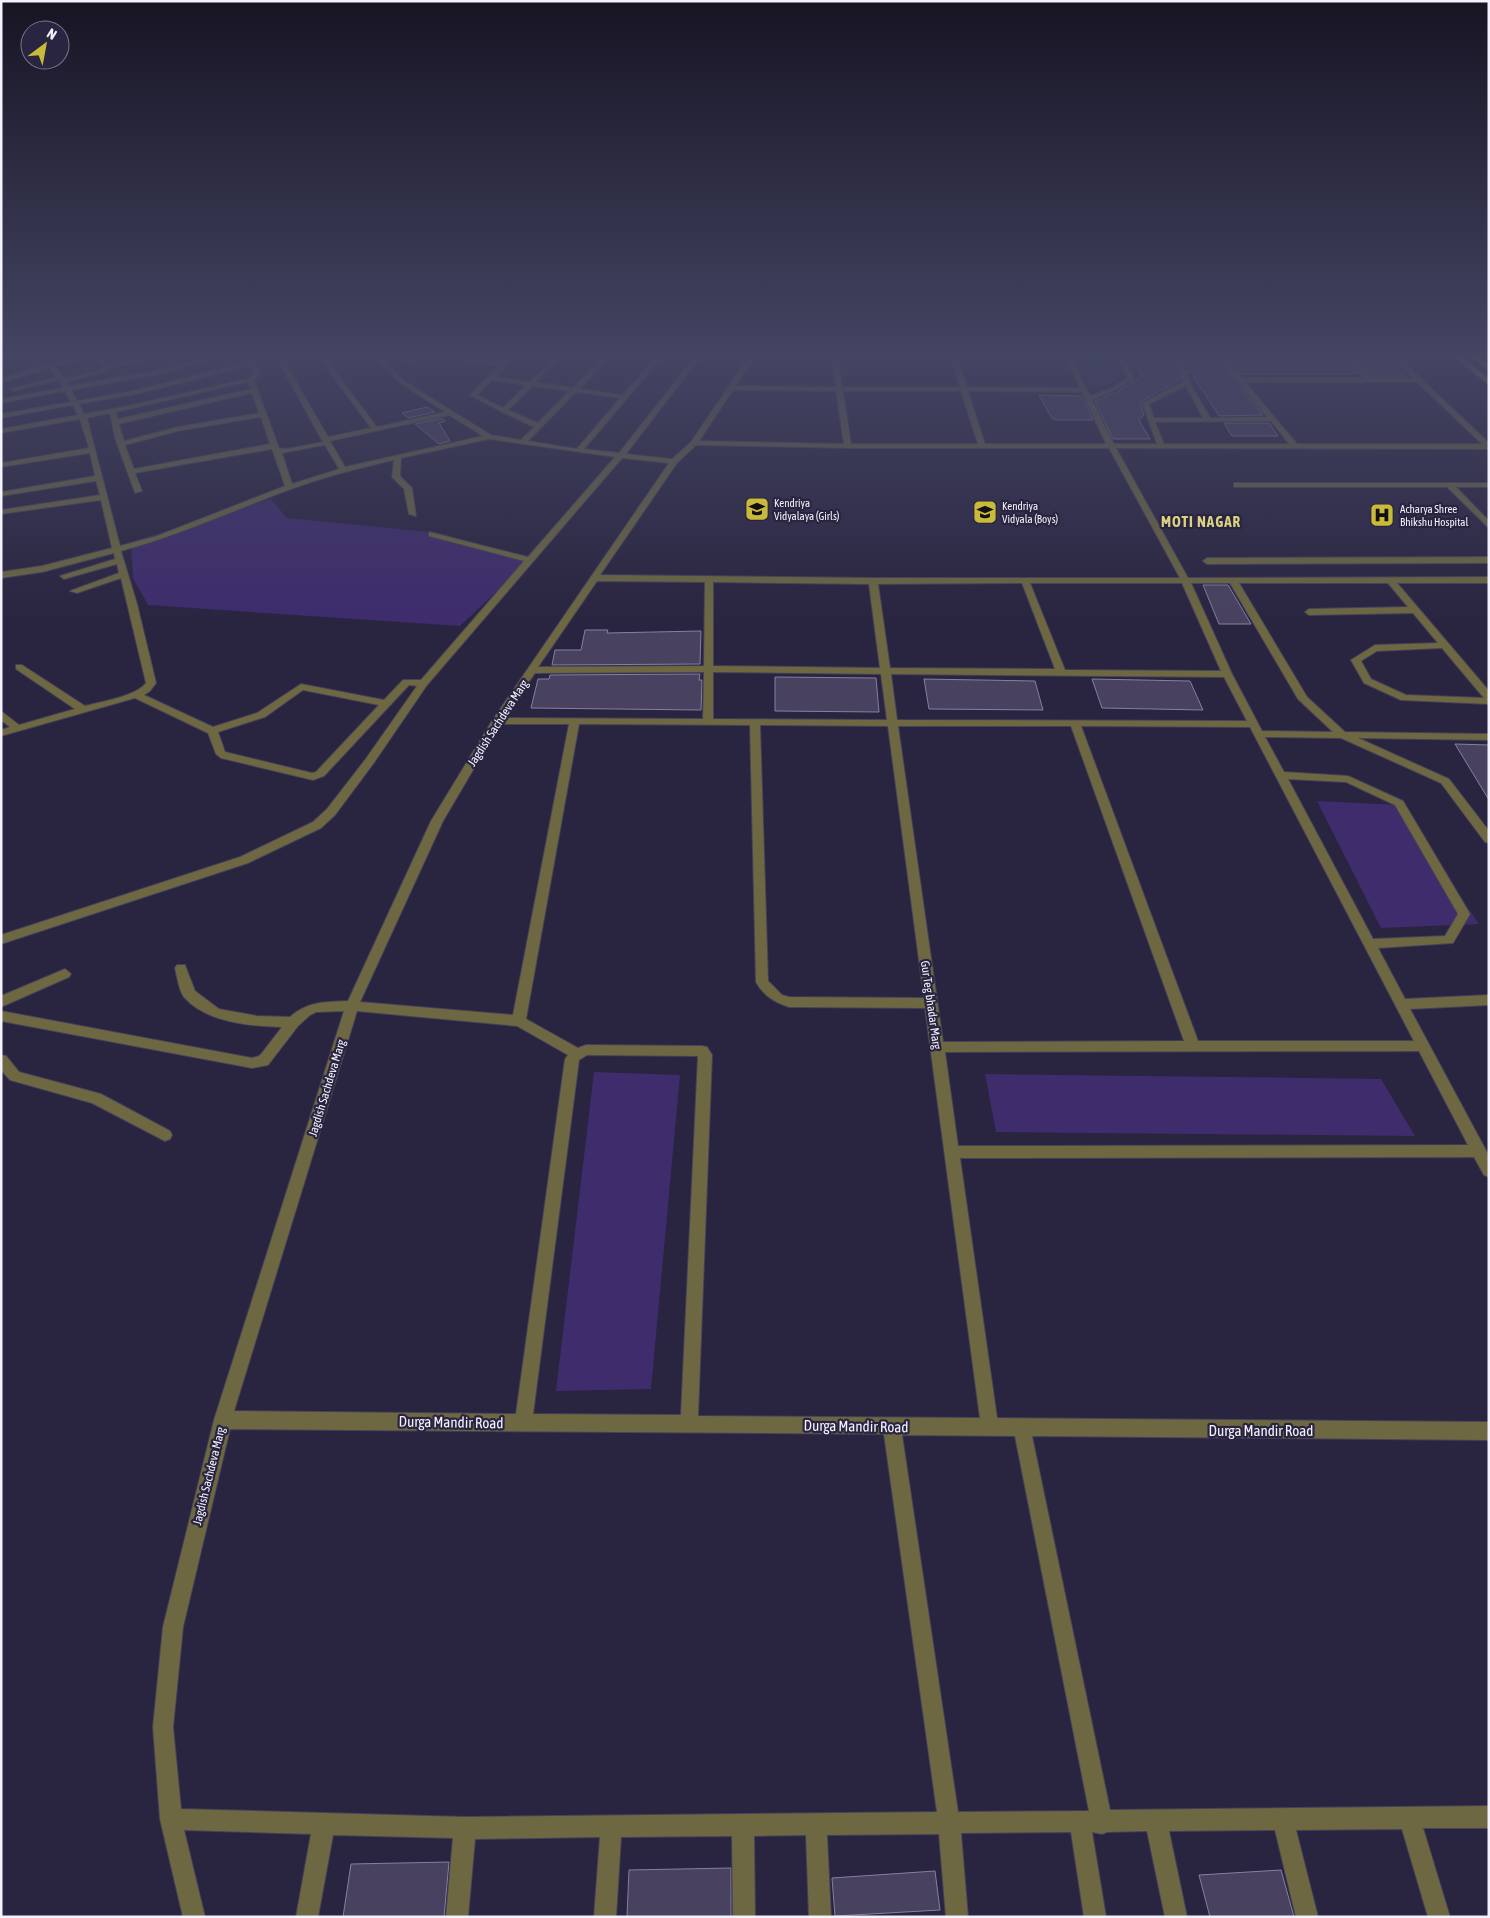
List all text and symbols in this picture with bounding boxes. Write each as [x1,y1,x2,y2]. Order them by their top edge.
north arrow [20,20,70,70]
text: N [44,25,60,43]
school or university icon: Kendriya Vidyalaya (Girls) [744,496,770,522]
place label: Kendriya Vidyalaya (Girls) [774,497,840,522]
school or university icon: Kendriya Vidyala (Boys) [972,499,998,525]
place label: Kendriya Vidyala (Boys) [1002,500,1059,525]
hospital icon: Acharya Shree Bhikshu Hospital [1369,502,1395,528]
place label: Acharya Shree Bhikshu Hospital [1400,503,1468,528]
district label: MOTI NAGAR [1161,513,1241,530]
street label: Jagdish Sachdeva Marg [465,676,532,769]
street label: Gur Teg bhadar Marg [918,960,944,1051]
street label: Jagdish Sachdeva Marg [306,1037,349,1138]
street label: Durga Mandir Road [398,1413,504,1431]
street label: Durga Mandir Road [803,1417,909,1435]
street label: Durga Mandir Road [1209,1422,1313,1439]
street label: Jagdish Sachdeva Marg [190,1425,228,1526]

